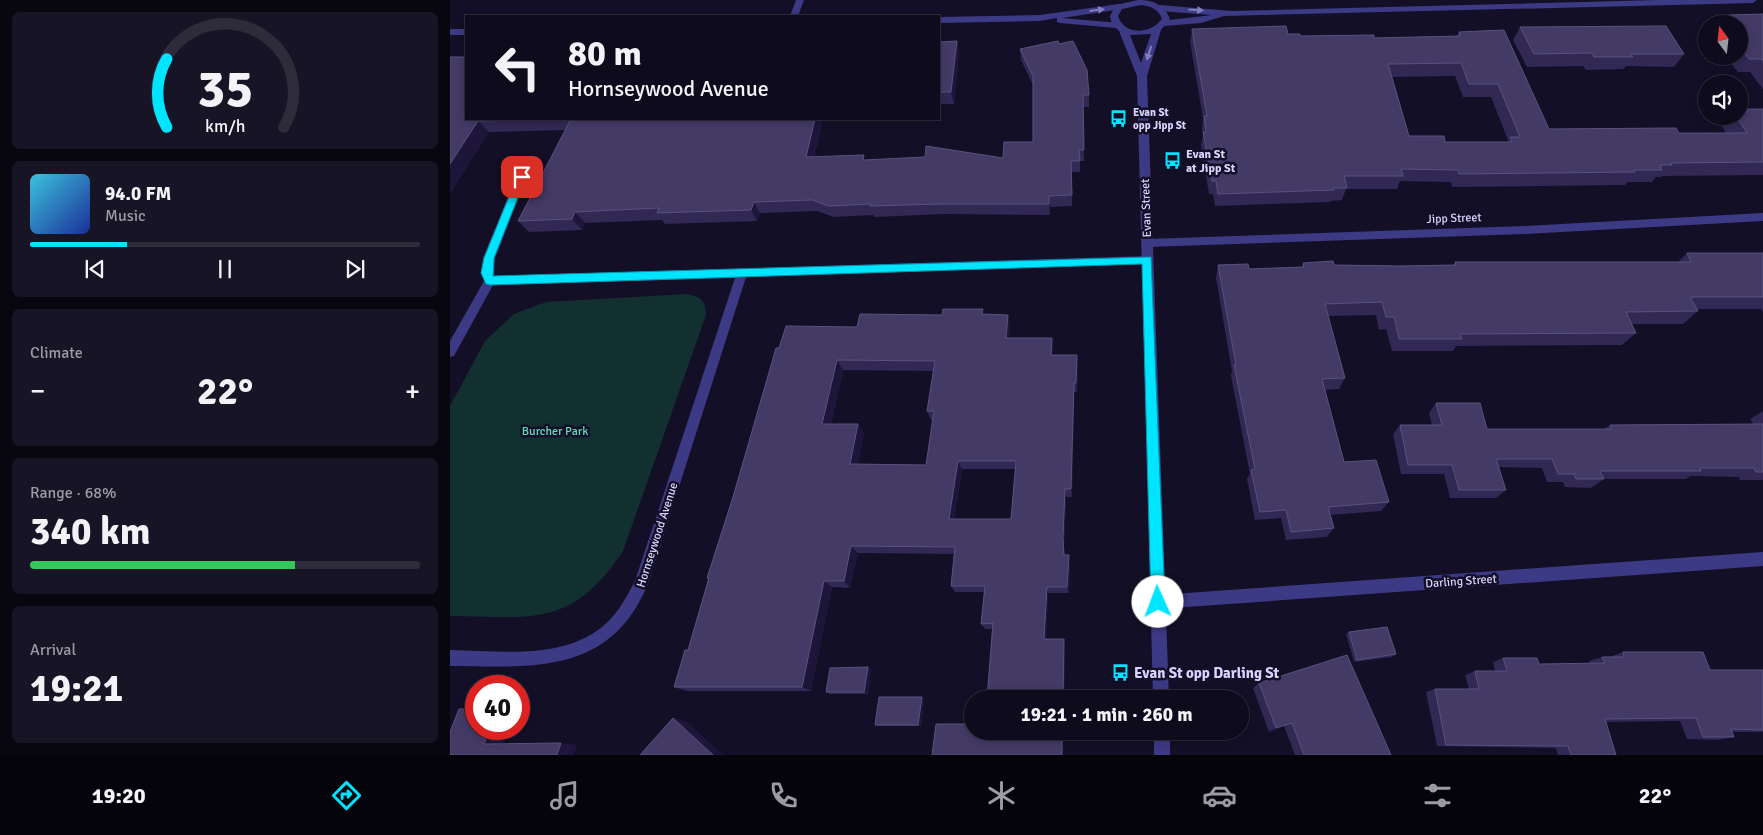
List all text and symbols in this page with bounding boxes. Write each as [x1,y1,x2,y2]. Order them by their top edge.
one-way arrow [1089,6,1105,14]
one-way arrow [1189,7,1205,15]
north arrow [1698,15,1748,65]
map controls [1698,15,1748,125]
text: 80 m [568,32,642,75]
icon: left [485,35,550,100]
one-way arrow [1145,46,1153,61]
text: 35 [197,57,253,121]
text: Hornseywood Avenue [568,75,769,102]
button: sound [1698,75,1748,125]
place label: Evan St opp Jipp St [1133,106,1186,132]
bus stop icon: Evan St opp Jipp St [1109,108,1129,128]
text: km/h [205,115,245,137]
place label: Evan St at Jipp St [1186,147,1236,176]
bus stop icon: Evan St at Jipp St [1162,151,1182,171]
pin [501,156,543,198]
icon: arrive [508,163,536,191]
street label: Evan Street [1138,178,1155,238]
text: 94.0 FM [105,182,171,206]
text: Music [105,206,146,226]
street label: Jipp Street [1426,210,1482,227]
icon: previous [81,255,109,283]
icon: pause [211,255,239,283]
icon: next [341,255,369,283]
text: Climate [30,343,83,363]
text: 22° [197,368,253,415]
text: − [30,374,45,408]
text: + [405,374,420,408]
park label: Burcher Park [522,424,588,439]
street label: Hornseywood Avenue [633,481,682,590]
text: Range · 68% [30,483,116,503]
text: 340 km [30,508,151,555]
street label: Darling Street [1425,572,1497,591]
position arrow [1131,575,1183,627]
text: Arrival [30,640,76,660]
bus stop icon: Evan St opp Darling St [1110,663,1130,683]
place label: Evan St opp Darling St [1134,664,1280,682]
text: 19:21 [30,665,123,712]
speed limit sign: 40 [465,675,530,740]
text: 19:21 · 1 min · 260 m [1020,703,1193,727]
icon: directions [329,778,364,813]
icon: music [547,778,582,813]
icon: phone [766,778,801,813]
icon: climate [984,778,1019,813]
icon: car [1202,778,1237,813]
icon: filters [1420,778,1455,813]
text: 19:20 [92,782,146,809]
text: 22° [1639,782,1671,809]

